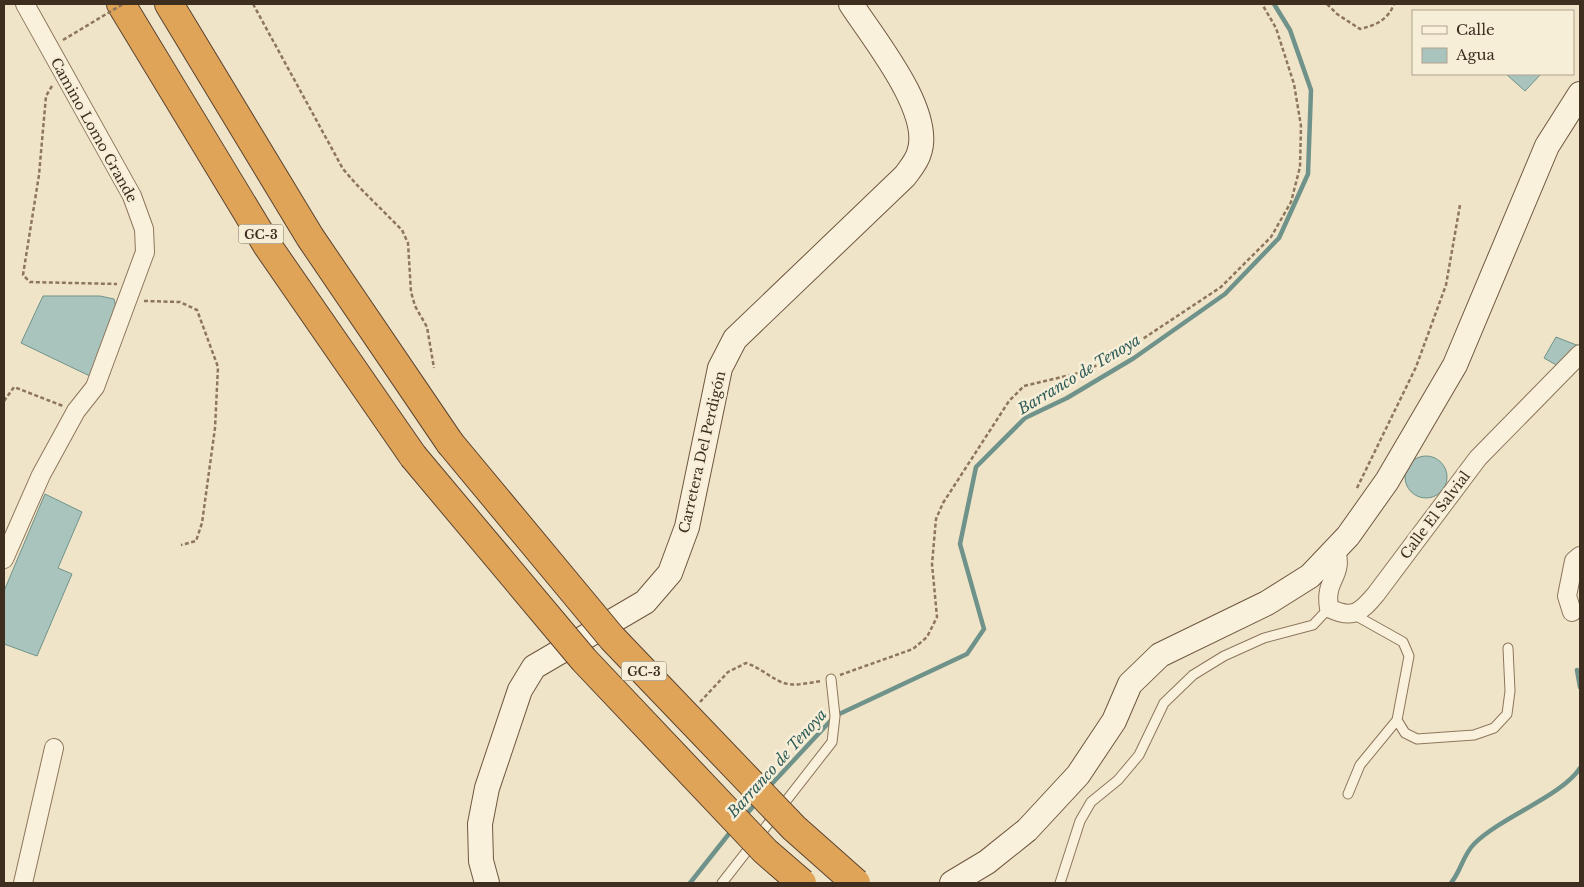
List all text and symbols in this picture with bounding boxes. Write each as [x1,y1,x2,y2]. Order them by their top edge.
legend [1412,10,1574,75]
text: Calle [1456,20,1495,39]
text: Agua [1455,45,1496,64]
street label: Camino Lomo Grande [47,54,141,206]
road number: GC-3 [238,224,284,243]
water label: Barranco de Tenoya [1013,330,1144,419]
street label: Carretera Del Perdigón [675,369,730,535]
street label: Calle El Salvial [1396,467,1474,563]
road number: GC-3 [622,661,666,680]
water label: Barranco de Tenoya [723,705,831,822]

